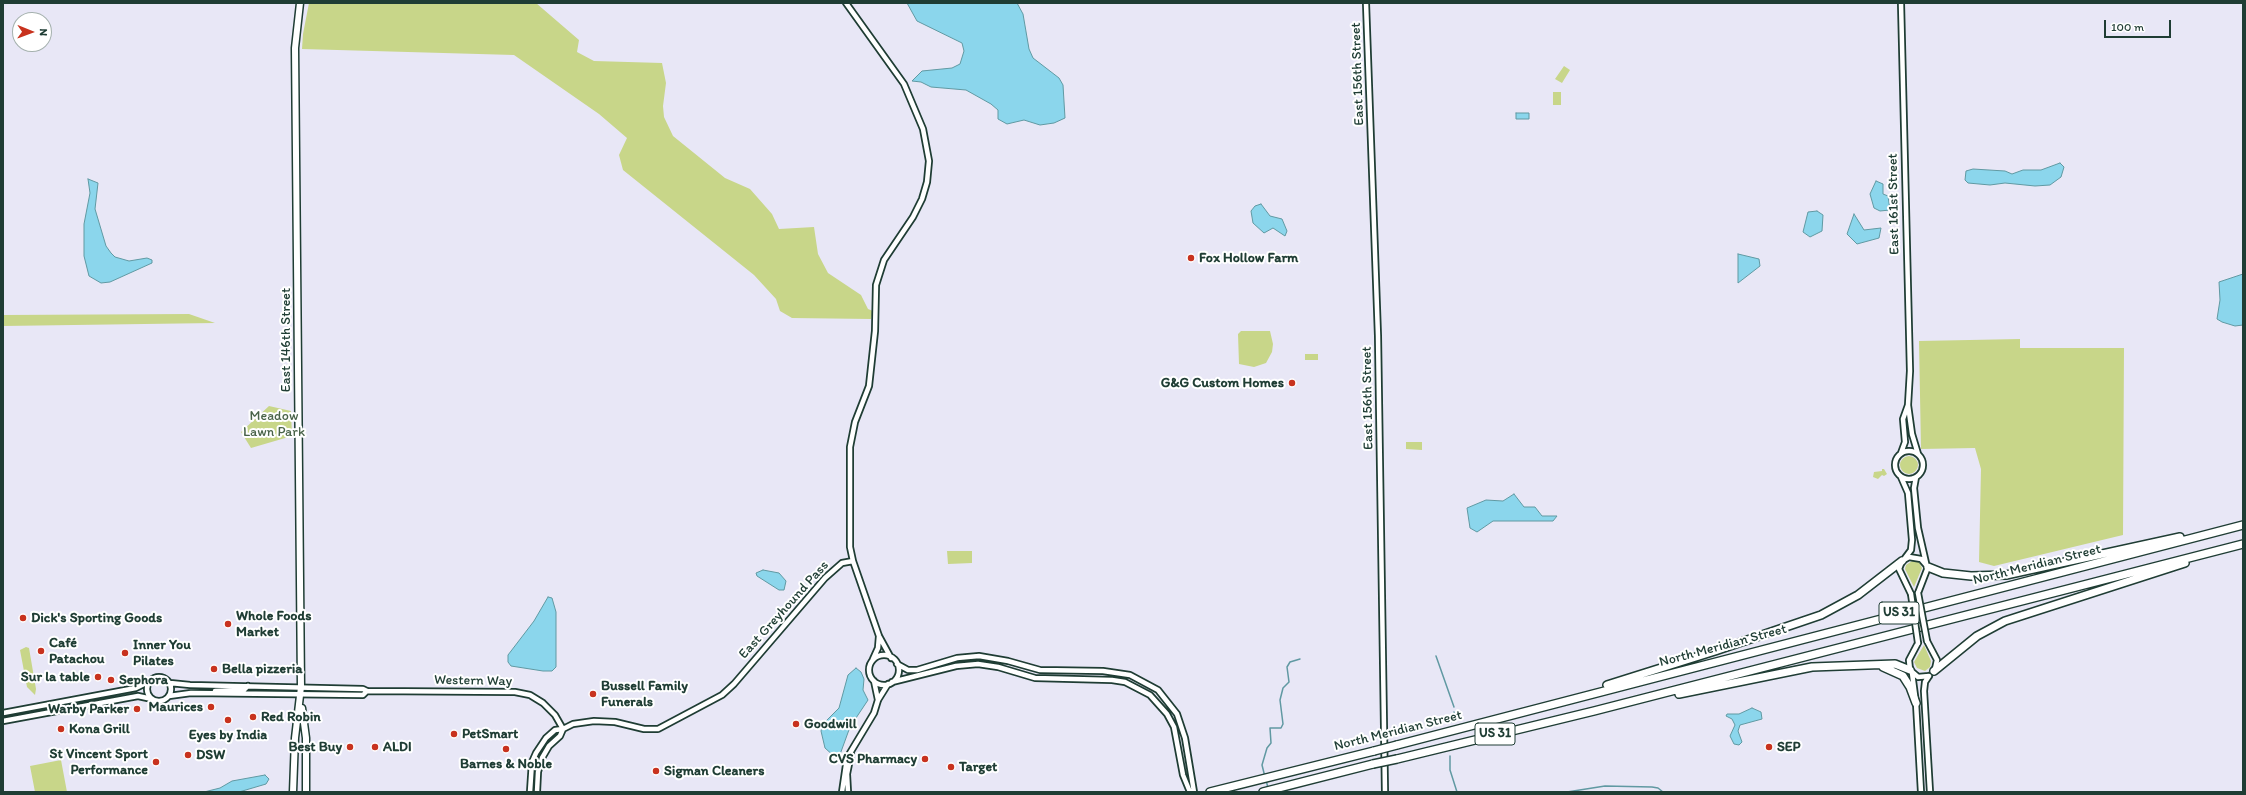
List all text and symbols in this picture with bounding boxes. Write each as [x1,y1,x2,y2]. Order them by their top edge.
north arrow [12,12,52,52]
scale bar [2106,12,2173,38]
text: 100 m [2111,20,2144,34]
street label: East 156th Street [1348,22,1368,126]
text: N [37,28,50,36]
street label: East 161st Street [1885,153,1903,255]
place label: Fox Hollow Farm [1199,250,1298,266]
marker: Fox Hollow Farm [1186,253,1196,263]
street label: East 146th Street [278,288,294,392]
street label: East 156th Street [1359,346,1377,450]
place label: G&G Custom Homes [1161,375,1284,391]
marker: G&G Custom Homes [1287,378,1297,388]
park label: Meadow Lawn Park [243,408,305,440]
street label: North Meridian Street [1971,541,2103,589]
street label: East Greyhound Pass [736,557,832,663]
road number: US 31 [1879,602,1919,624]
place label: Whole Foods Market [236,608,311,640]
place label: Dick's Sporting Goods [31,610,162,626]
marker: Dick's Sporting Goods [18,613,28,623]
marker: Whole Foods Market [223,619,233,629]
street label: North Meridian Street [1657,621,1789,671]
place label: Café Patachou [49,635,105,668]
place label: Inner You Pilates [133,637,191,670]
marker: Café Patachou [36,646,46,656]
marker: Inner You Pilates [120,648,130,658]
place label: Bella pizzeria [222,661,303,677]
marker: Bella pizzeria [209,664,219,674]
place label: Sur la table [21,669,90,685]
marker: Sur la table [93,672,103,682]
place label: Sephora [119,672,168,688]
street label: Western Way [434,672,512,690]
marker: Sephora [106,675,116,685]
place label: Bussell Family Funerals [601,678,688,710]
marker: Bussell Family Funerals [588,689,598,699]
place label: Maurices [149,699,203,715]
place label: Warby Parker [48,701,129,717]
marker: Maurices [206,702,216,712]
marker: Warby Parker [132,704,142,714]
street label: North Meridian Street [1332,707,1464,755]
place label: Red Robin [261,709,321,725]
marker: Red Robin [248,712,258,722]
marker: Eyes by India [223,715,233,725]
place label: Goodwill [804,716,857,732]
marker: Goodwill [791,719,801,729]
place label: Kona Grill [69,721,130,737]
road number: US 31 [1475,723,1515,745]
marker: Kona Grill [56,724,66,734]
place label: PetSmart [462,726,518,742]
place label: Eyes by India [189,727,267,743]
marker: PetSmart [449,729,459,739]
place label: Best Buy [288,739,342,755]
place label: ALDI [383,739,412,755]
place label: SEP [1777,739,1801,755]
marker: Best Buy [345,742,355,752]
marker: ALDI [370,742,380,752]
marker: SEP [1764,742,1774,752]
marker: Barnes & Noble [501,744,511,754]
place label: St Vincent Sport Performance [50,746,148,778]
place label: DSW [196,747,225,763]
marker: DSW [183,750,193,760]
place label: CVS Pharmacy [829,751,917,767]
marker: CVS Pharmacy [920,754,930,764]
place label: Barnes & Noble [460,756,552,772]
marker: St Vincent Sport Performance [151,757,161,767]
place label: Target [959,759,997,775]
marker: Target [946,762,956,772]
place label: Sigman Cleaners [664,763,764,779]
marker: Sigman Cleaners [651,766,661,776]

